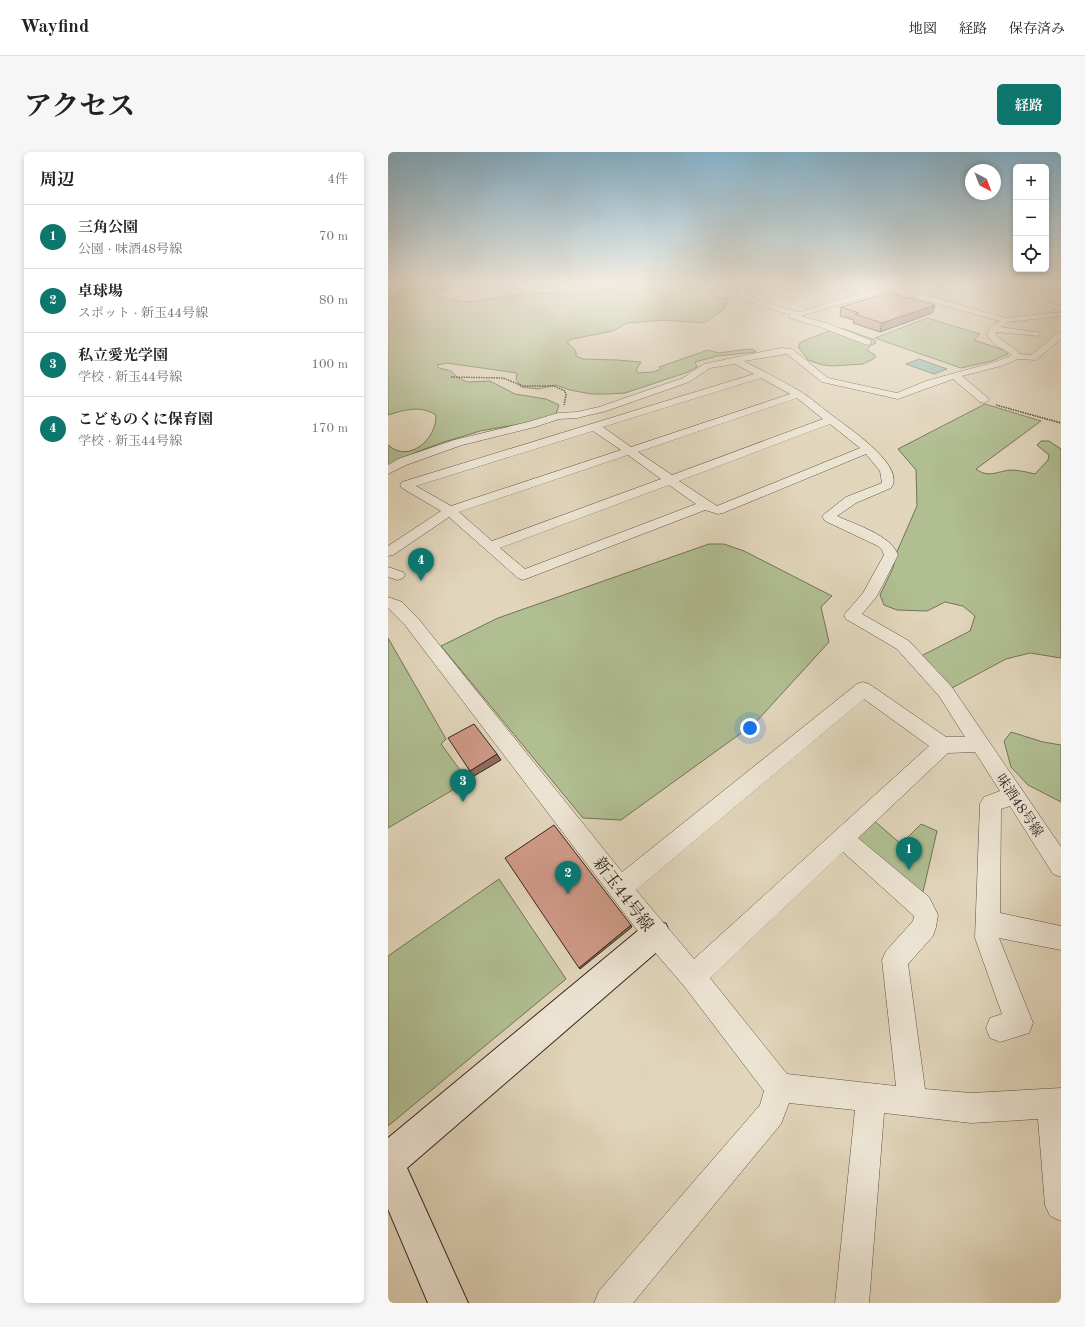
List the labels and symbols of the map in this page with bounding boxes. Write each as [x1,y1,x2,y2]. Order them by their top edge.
north arrow [965,164,1001,200]
pin: 4 [408,548,434,581]
your location [740,718,760,738]
pin: 3 [450,769,476,802]
street label: 味酒48号線 [993,771,1046,839]
pin: 1 [896,837,922,870]
street label: 新玉44号線 [590,854,658,935]
pin: 2 [555,861,581,894]

